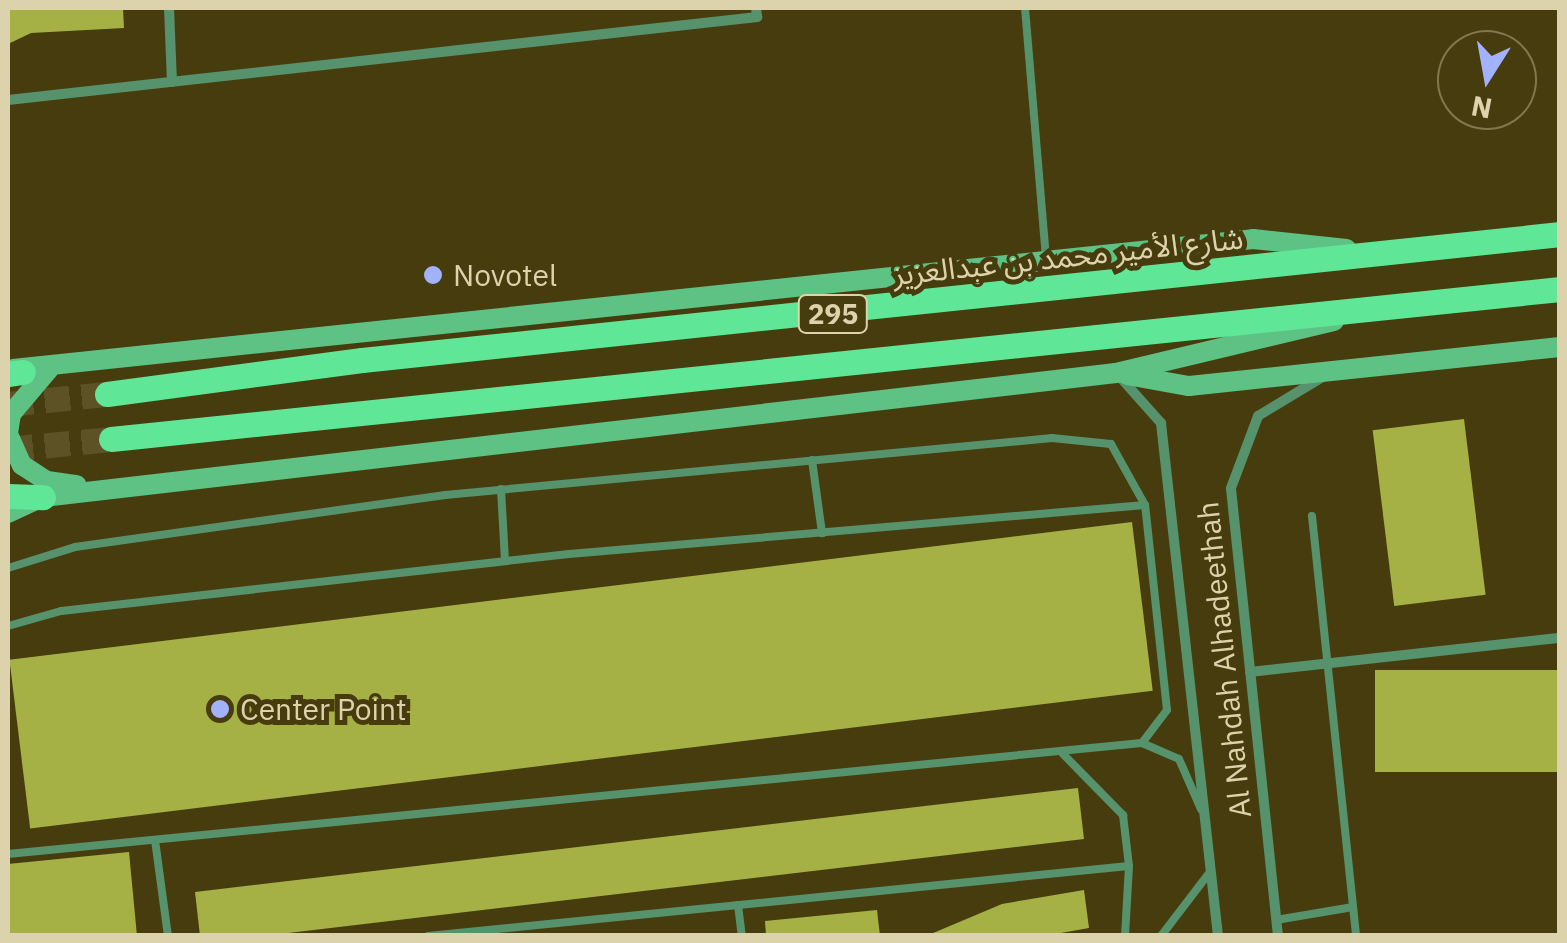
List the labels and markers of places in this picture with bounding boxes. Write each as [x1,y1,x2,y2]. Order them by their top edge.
place label: Novotel [453,257,557,293]
marker: Novotel [422,264,444,286]
place label: Center Point [240,691,407,727]
marker: Center Point [209,698,231,720]

